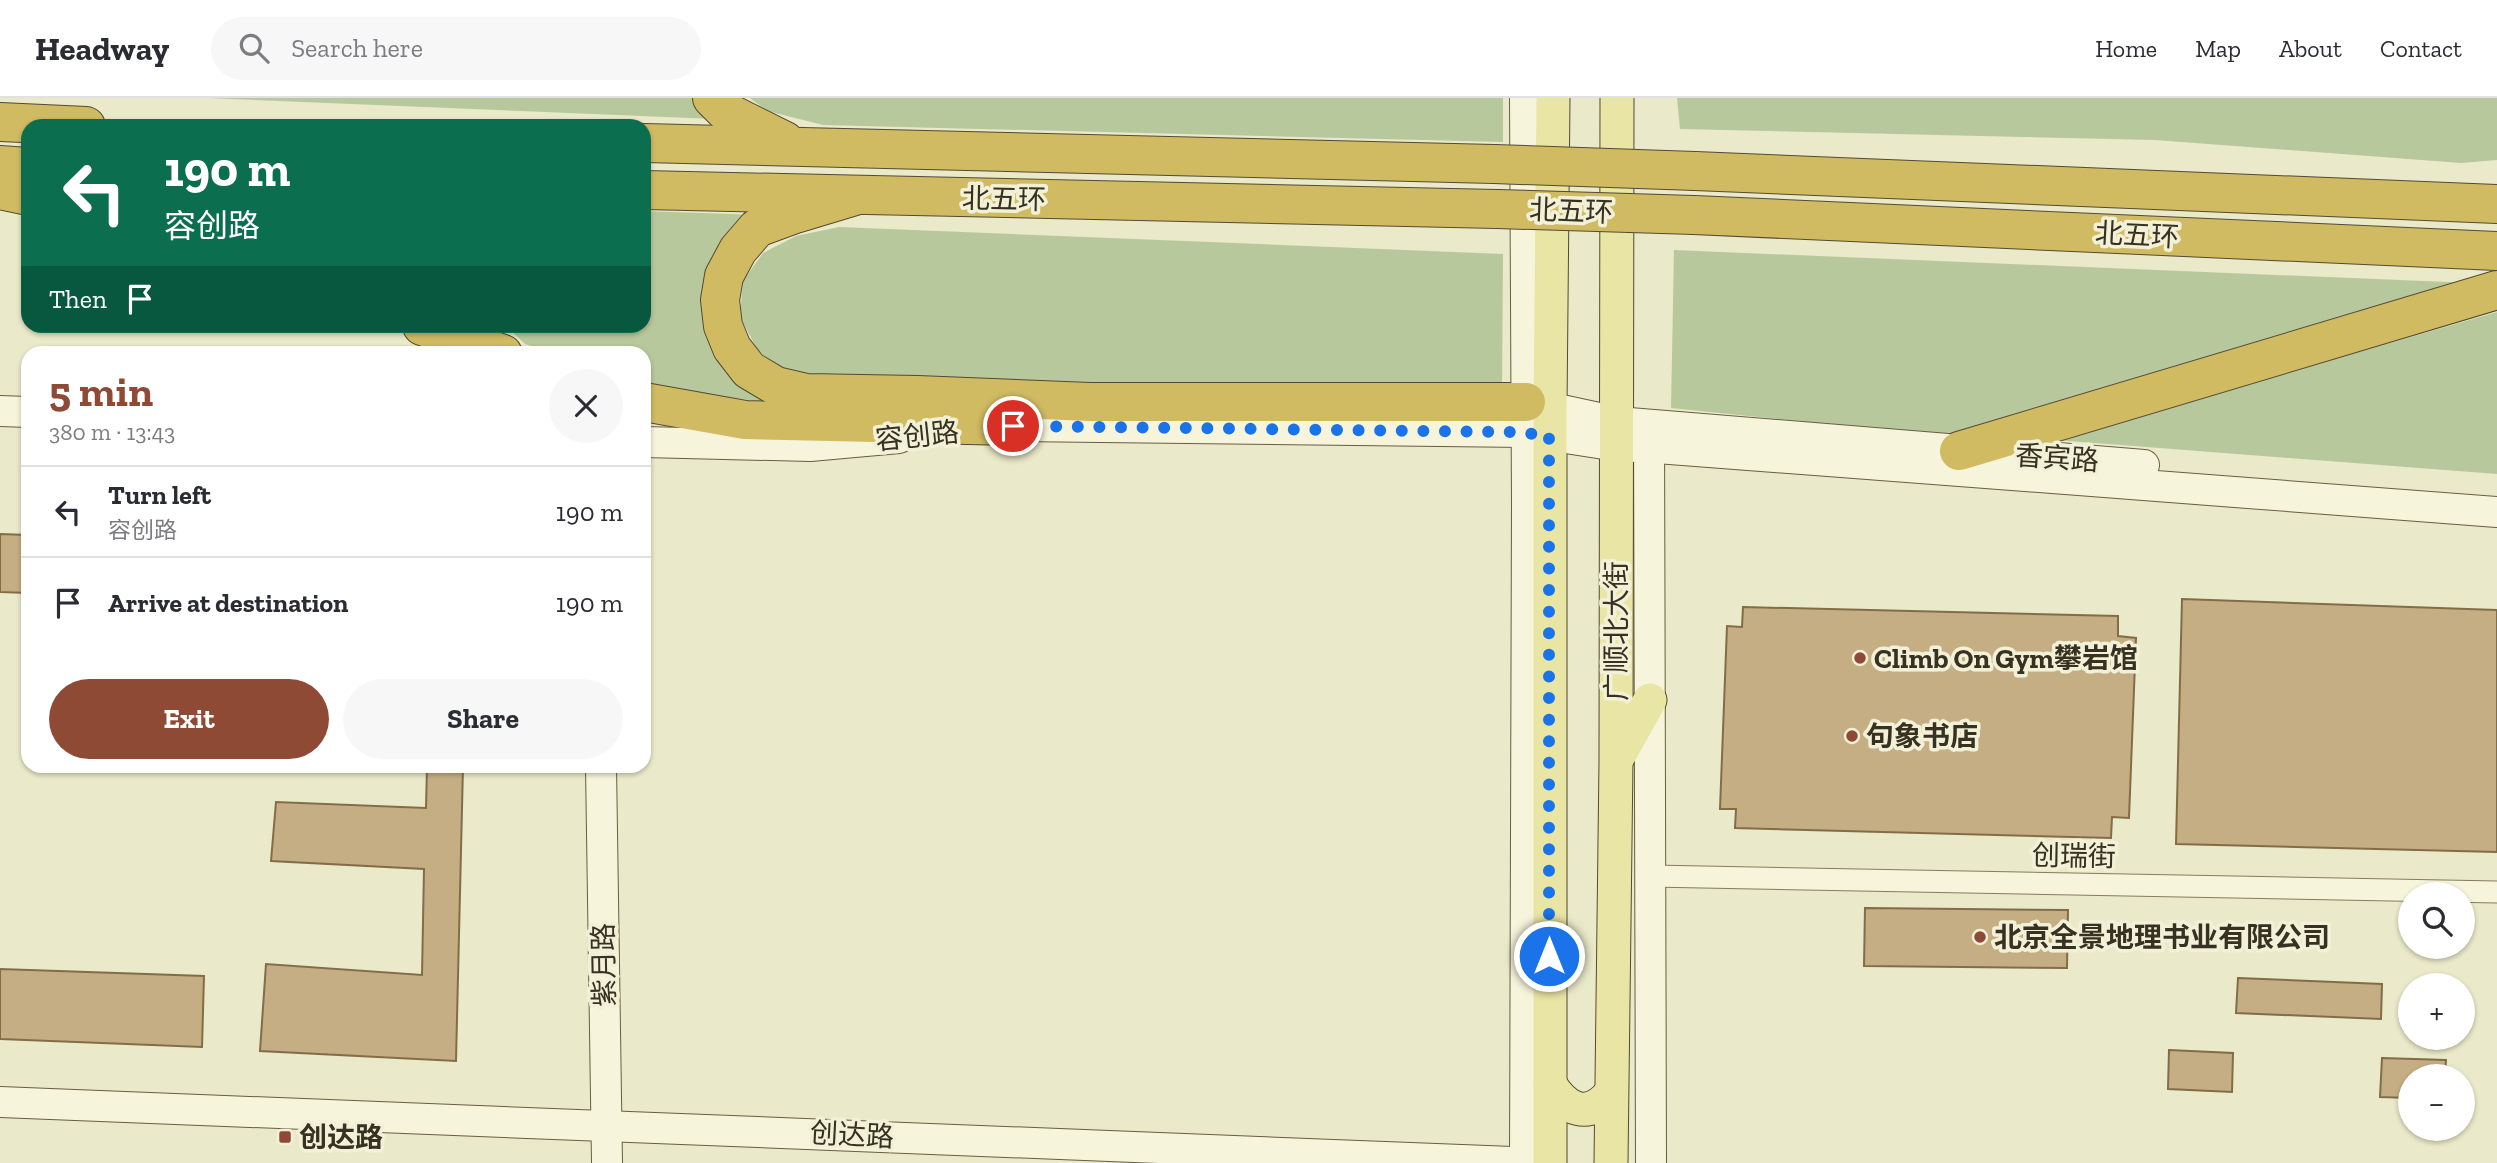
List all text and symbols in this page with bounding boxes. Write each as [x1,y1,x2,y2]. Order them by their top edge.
search box [211,17,701,80]
text: Headway [35,29,169,68]
icon: search [235,29,273,67]
text: Search here [291,32,423,64]
text: Home [2095,34,2157,63]
text: Map [2195,34,2241,63]
text: About [2279,34,2342,63]
text: Contact [2380,34,2462,63]
text: 190 m [164,140,290,199]
icon: left [49,147,140,238]
street label: 北五环 [962,182,1046,216]
street label: 北五环 [1528,193,1614,229]
text: 容创路 [164,207,260,245]
street label: 北五环 [2094,216,2180,254]
icon: arrive [121,280,159,318]
text: Then [49,283,107,315]
text: 5 min [49,366,153,417]
button: close [549,369,623,443]
pin [983,396,1043,456]
icon: arrive [994,407,1032,445]
street label: 容创路 [873,415,961,457]
text: 380 m · 13:43 [49,418,175,446]
street label: 香宾路 [2014,439,2100,477]
text: Turn left [108,479,211,511]
icon: left [49,493,87,531]
text: 190 m [556,496,623,528]
text: 容创路 [108,516,177,544]
street label: 广顺北大街 [1600,561,1633,701]
icon: arrive [49,584,87,622]
text: Arrive at destination [108,587,348,619]
text: 190 m [556,587,623,619]
place label: Climb On Gym攀岩馆 [1874,642,2138,675]
marker: Climb On Gym攀岩馆 [1852,650,1868,666]
button: Exit [49,679,329,759]
button: Share [343,679,623,759]
place label: 句象书店 [1866,720,1978,753]
marker: 句象书店 [1844,728,1860,744]
street label: 创瑞街 [2032,839,2116,873]
map controls [2398,882,2475,1141]
button: search [2398,882,2475,959]
position arrow [1512,919,1586,993]
place label: 北京全景地理书业有限公司 [1994,921,2330,954]
street label: 紫月路 [587,923,621,1007]
marker: 北京全景地理书业有限公司 [1972,929,1988,945]
button: + [2398,973,2475,1050]
button: − [2398,1064,2475,1141]
street label: 创达路 [809,1116,895,1154]
place label: 创达路 [299,1121,383,1154]
marker: 创达路 [277,1129,293,1145]

